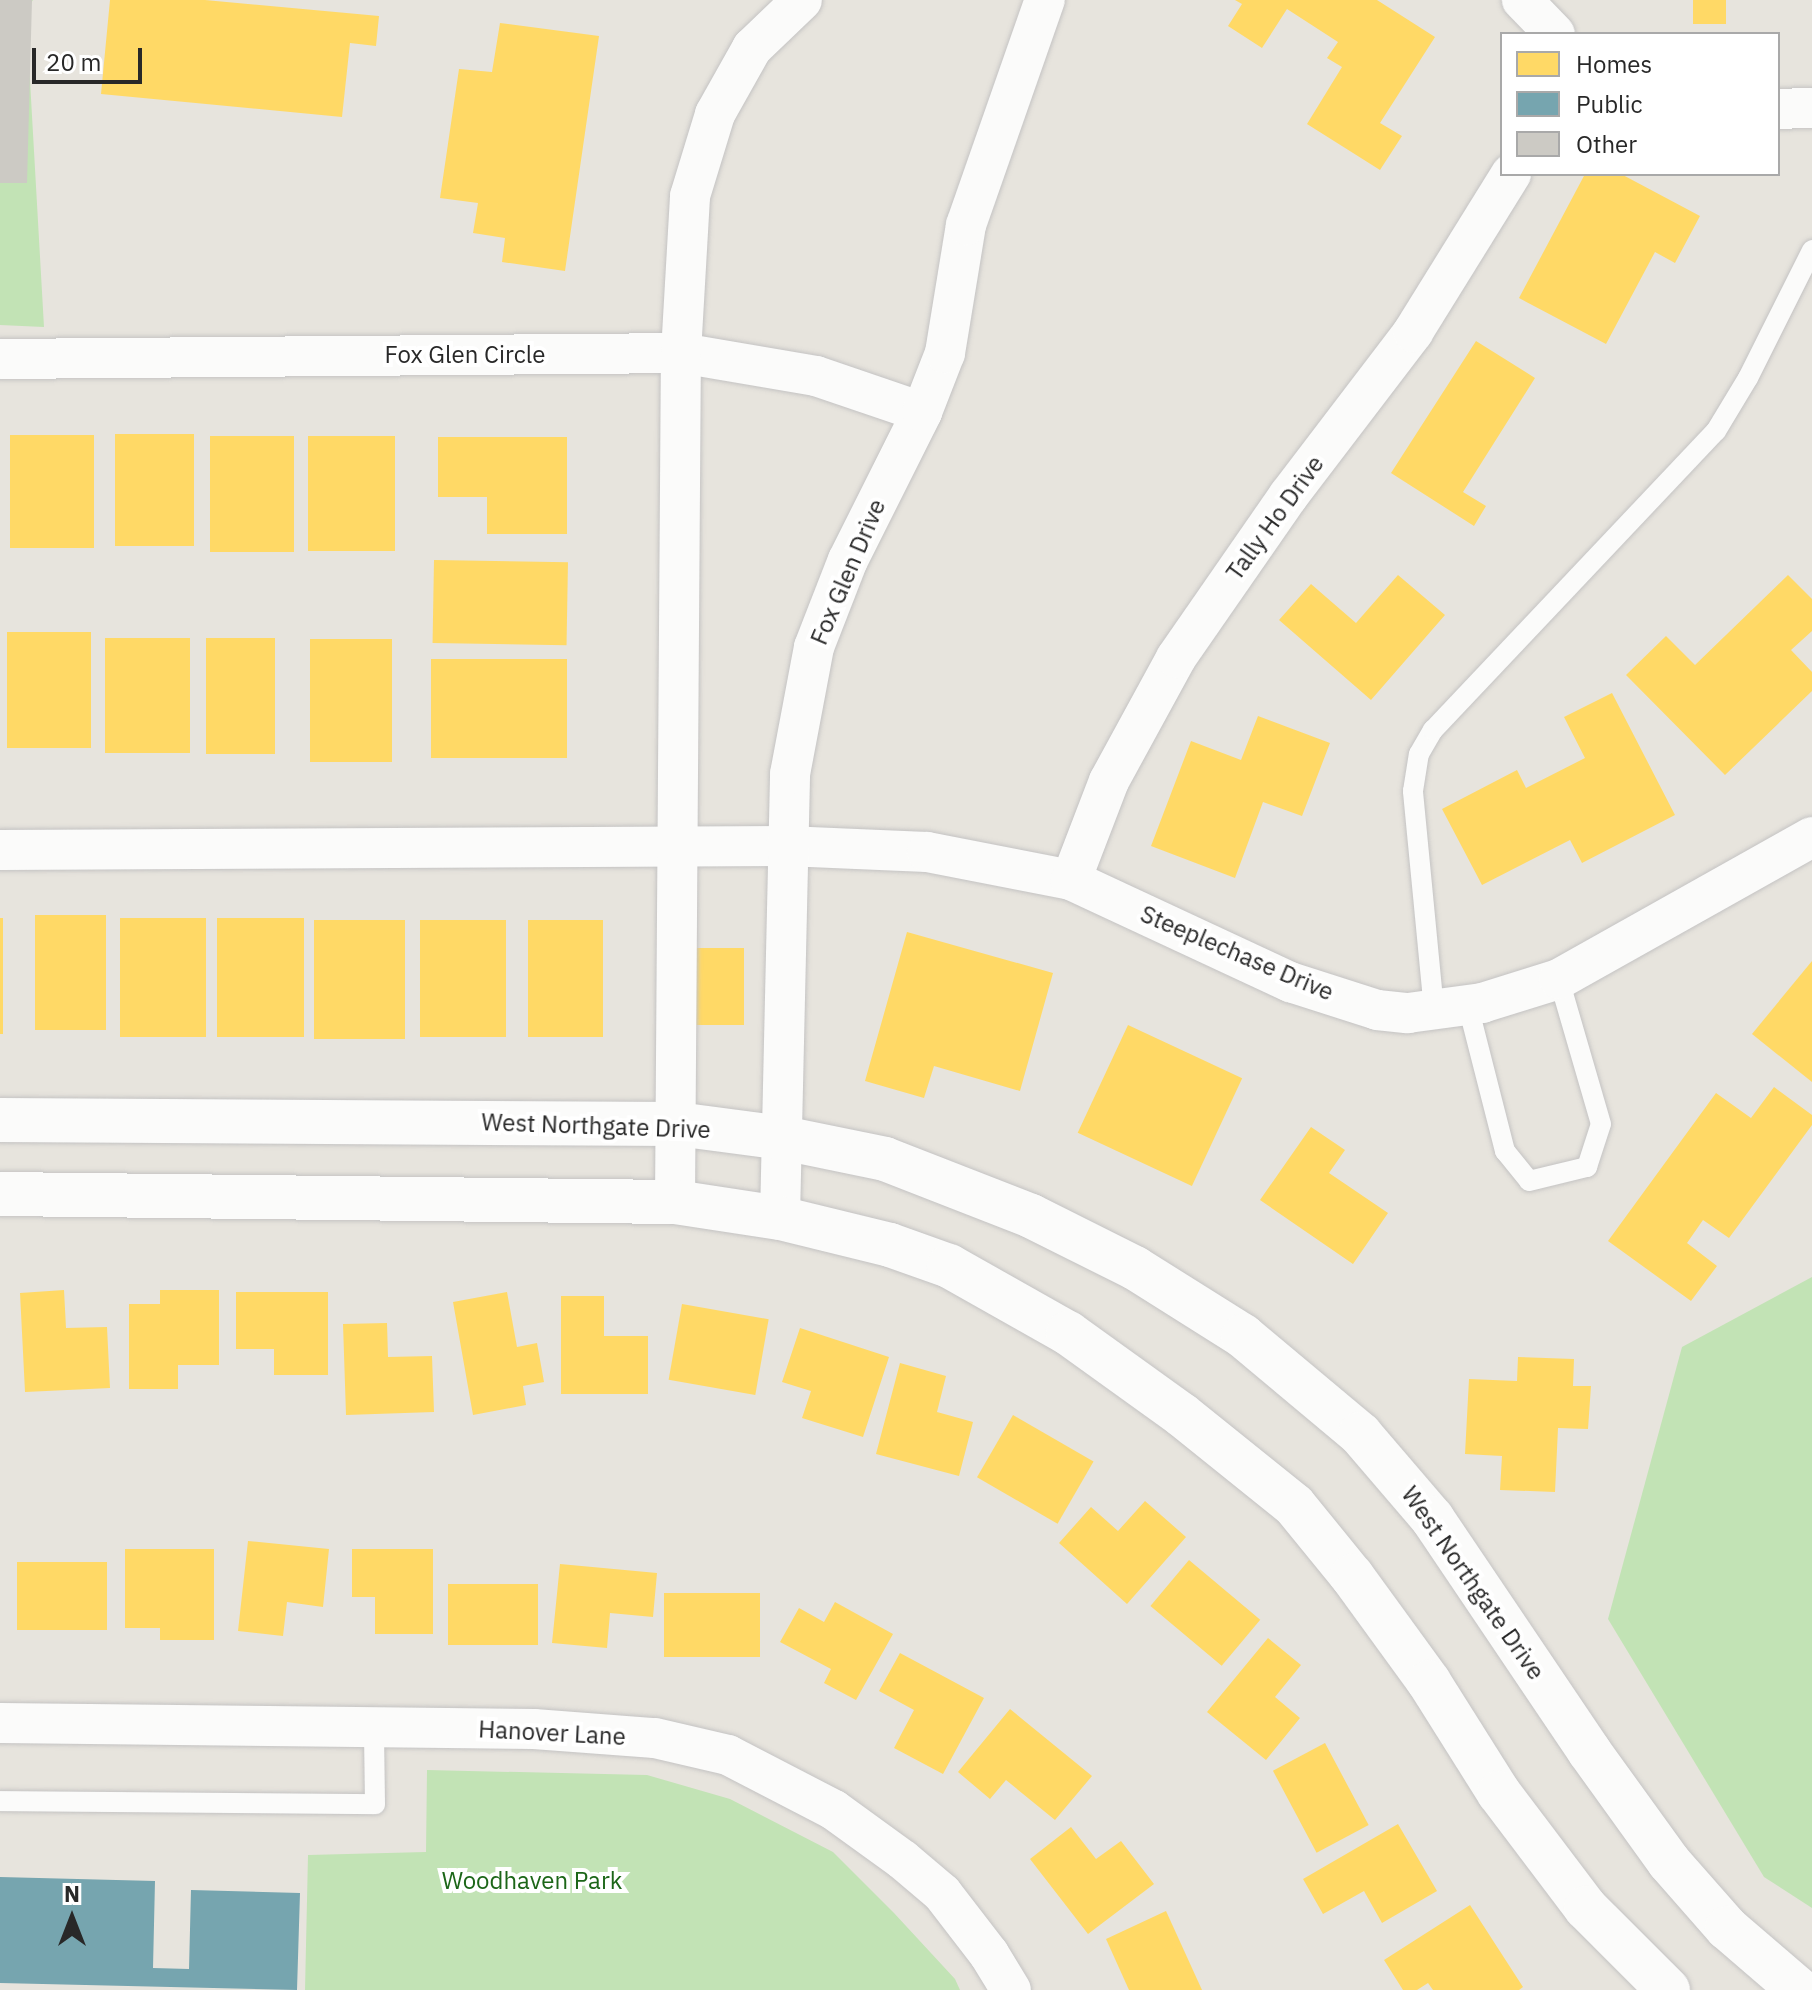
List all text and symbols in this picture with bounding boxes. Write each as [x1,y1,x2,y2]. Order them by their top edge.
scale bar [36,32,146,82]
legend [1500,32,1780,176]
text: 20 m [46,46,101,78]
text: Homes [1576,48,1652,80]
text: Public [1576,88,1643,120]
text: Other [1576,128,1637,160]
street label: Fox Glen Circle [385,341,545,369]
street label: Tally Ho Drive [1220,450,1330,586]
street label: Fox Glen Drive [804,495,892,649]
street label: Steeplechase Drive [1136,899,1338,1007]
street label: West Northgate Drive [481,1108,711,1144]
street label: West Northgate Drive [1395,1481,1551,1685]
street label: Hanover Lane [478,1715,626,1751]
park label: Woodhaven Park [442,1867,622,1895]
north arrow [32,1878,112,1958]
text: N [64,1879,80,1908]

